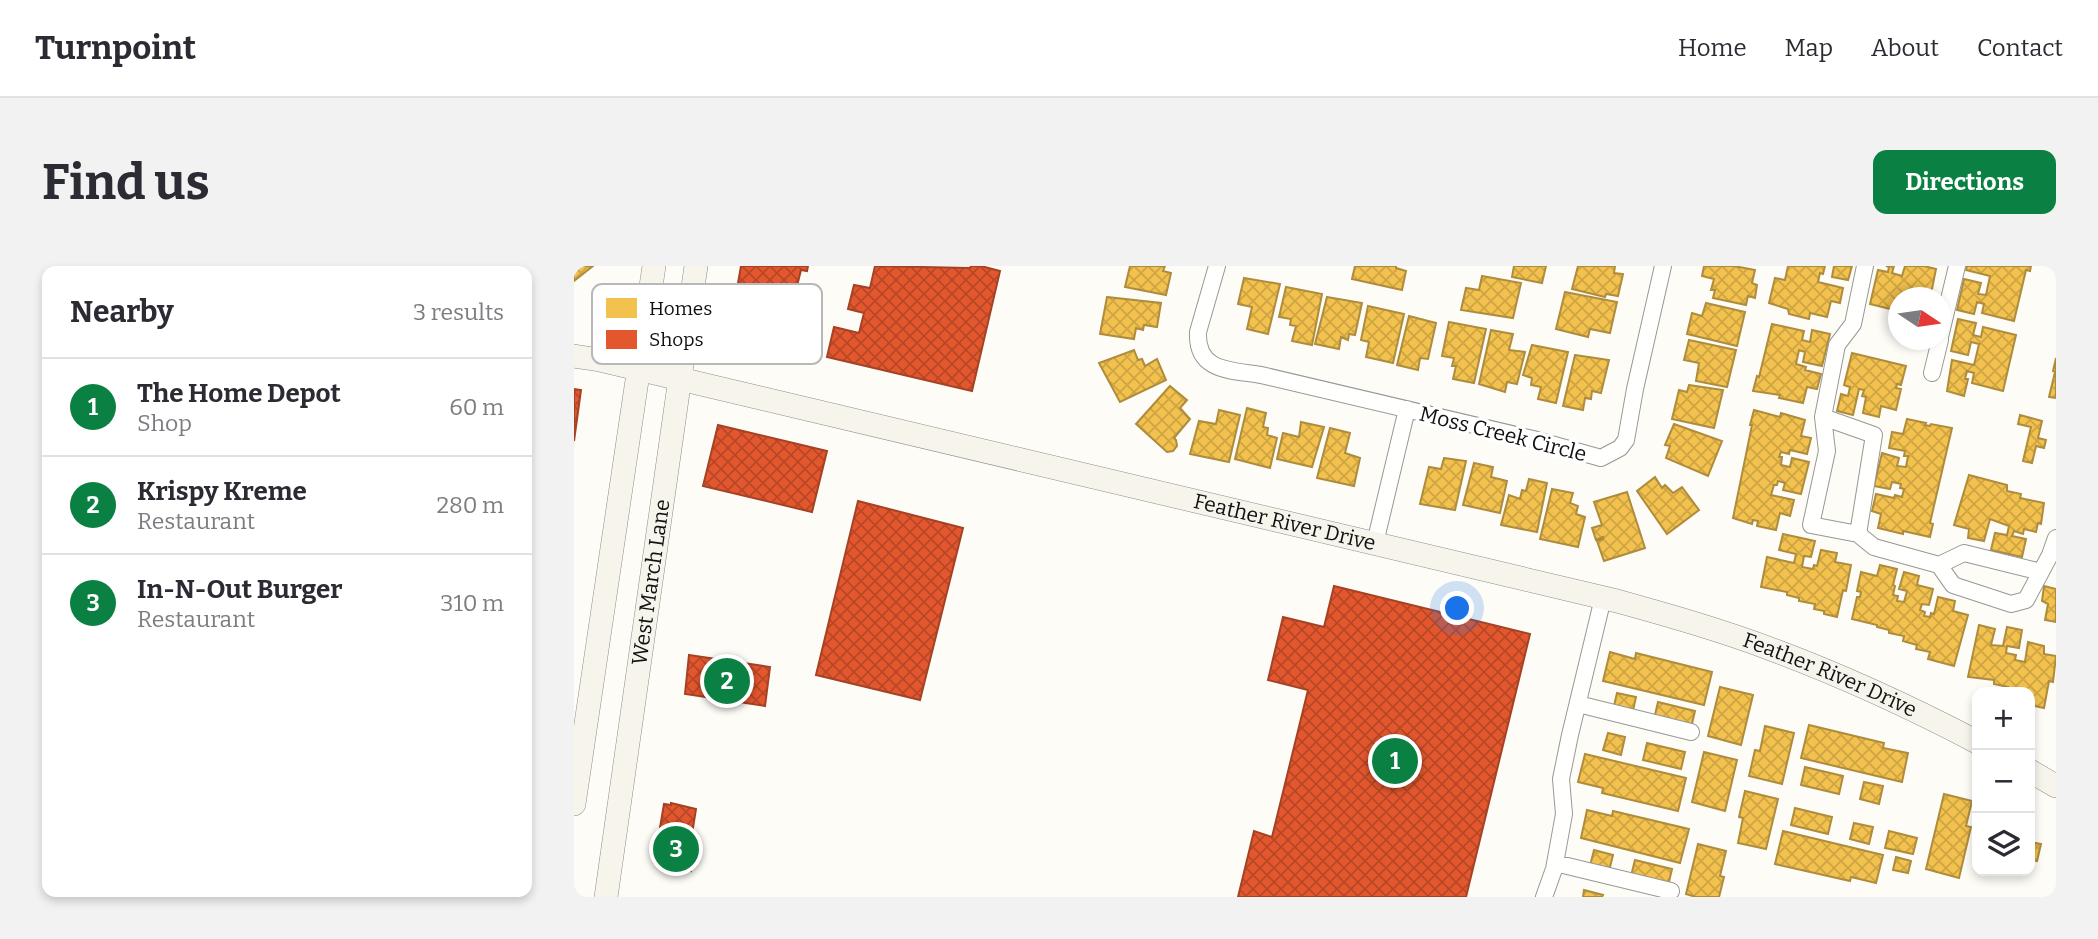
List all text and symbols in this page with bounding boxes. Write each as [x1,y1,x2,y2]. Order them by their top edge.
text: Turnpoint [35,28,196,68]
text: Home [1678,34,1747,62]
text: Map [1785,34,1833,62]
text: About [1871,34,1939,62]
text: Contact [1977,34,2063,62]
button: Directions [1873,150,2056,214]
text: Find us [42,153,210,212]
legend [592,284,822,364]
north arrow [1888,287,1951,350]
text: Nearby [70,294,174,330]
text: Homes [649,297,712,320]
text: 3 results [413,298,504,326]
text: Shops [649,328,704,351]
text: The Home Depot [137,378,341,409]
text: 1 [88,393,98,421]
text: 60 m [449,393,504,421]
street label: Moss Creek Circle [1417,401,1589,467]
text: Shop [137,409,192,437]
text: Krispy Kreme [137,476,307,507]
street label: Feather River Drive [1191,488,1378,556]
text: 2 [87,491,99,519]
text: 280 m [436,491,504,519]
street label: West March Lane [626,498,676,667]
text: Restaurant [137,507,255,535]
text: In-N-Out Burger [137,574,343,605]
text: 3 [86,589,100,617]
text: 310 m [440,589,504,617]
your location [1440,591,1474,625]
text: Restaurant [137,605,255,633]
street label: Feather River Drive [1739,627,1921,723]
pin: 2 [704,655,750,707]
map controls [1972,687,2035,876]
button: + [1972,687,2035,750]
pin: 1 [1372,735,1418,787]
button: − [1972,750,2035,813]
button: layers [1972,813,2035,876]
pin: 3 [653,823,699,875]

